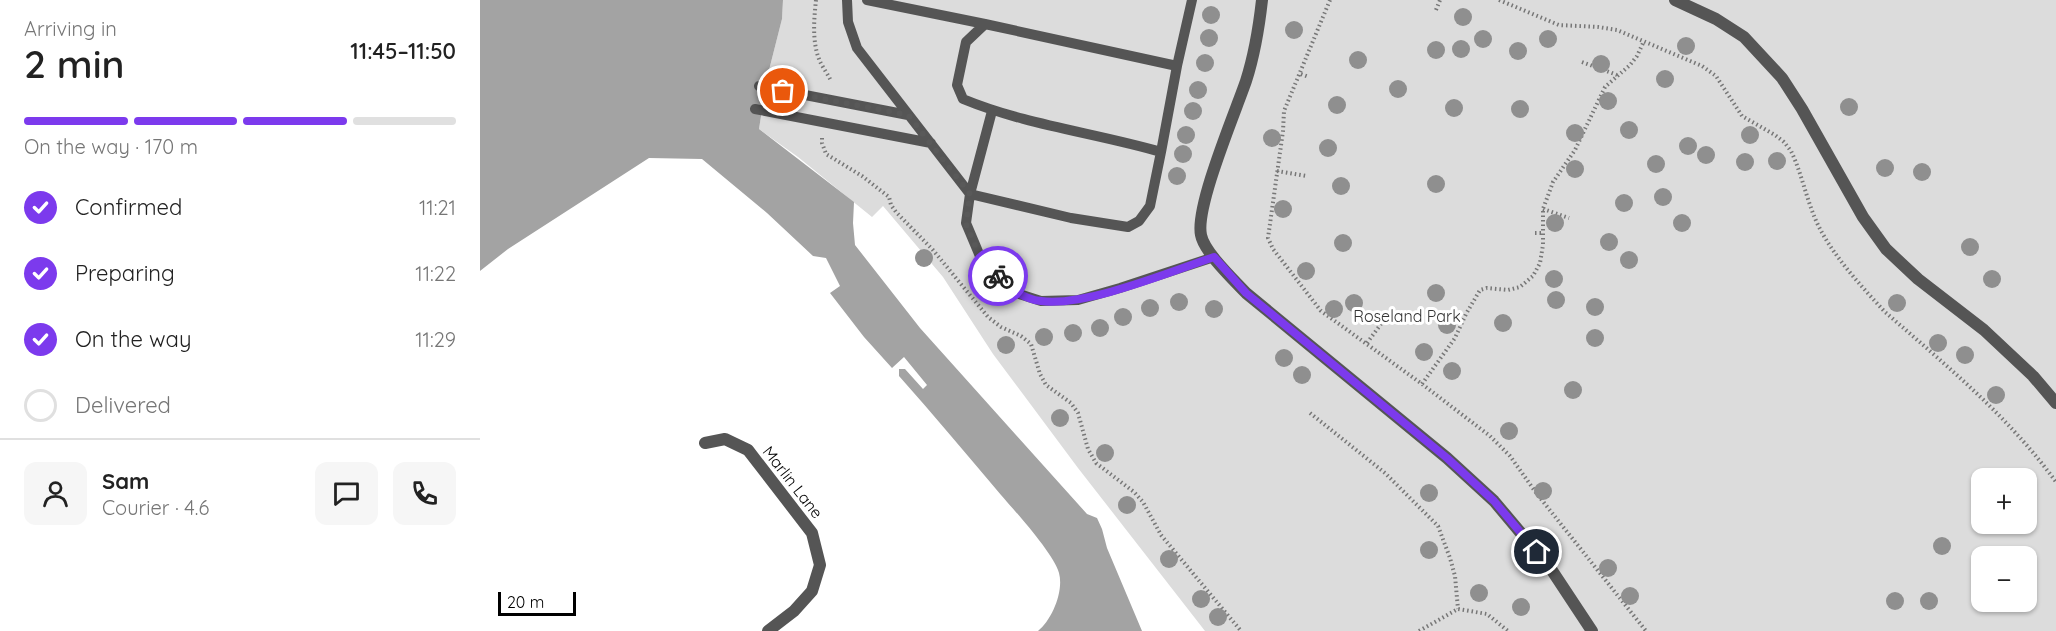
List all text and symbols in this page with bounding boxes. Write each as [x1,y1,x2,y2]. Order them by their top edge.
text: Arriving in [24,16,117,41]
text: 11:45–11:50 [350,37,456,65]
text: 2 min [24,39,125,88]
pin [757,65,808,116]
icon: bag [766,74,799,107]
text: On the way · 170 m [24,134,198,159]
icon: check [24,191,57,224]
text: Confirmed [75,193,182,221]
text: 11:21 [419,195,456,220]
courier [968,246,1028,306]
icon: check [24,257,57,290]
text: Preparing [75,259,175,287]
icon: bike [982,260,1015,293]
text: 11:22 [415,261,456,286]
park label: Roseland Park [1353,306,1461,326]
icon: check [24,323,57,356]
text: On the way [75,325,191,353]
text: 11:29 [415,327,456,352]
text: Delivered [75,391,171,419]
street label: Marlin Lane [759,442,827,522]
button: person [24,462,87,525]
button: chat [315,462,378,525]
button: phone [393,462,456,525]
text: Sam [102,467,149,495]
map controls [1971,468,2037,612]
button: + [1971,468,2037,534]
text: Courier · 4.6 [102,495,209,520]
pin [1511,526,1562,577]
icon: home [1520,535,1553,568]
button: − [1971,546,2037,612]
scale bar [498,589,576,616]
text: 20 m [507,592,544,612]

